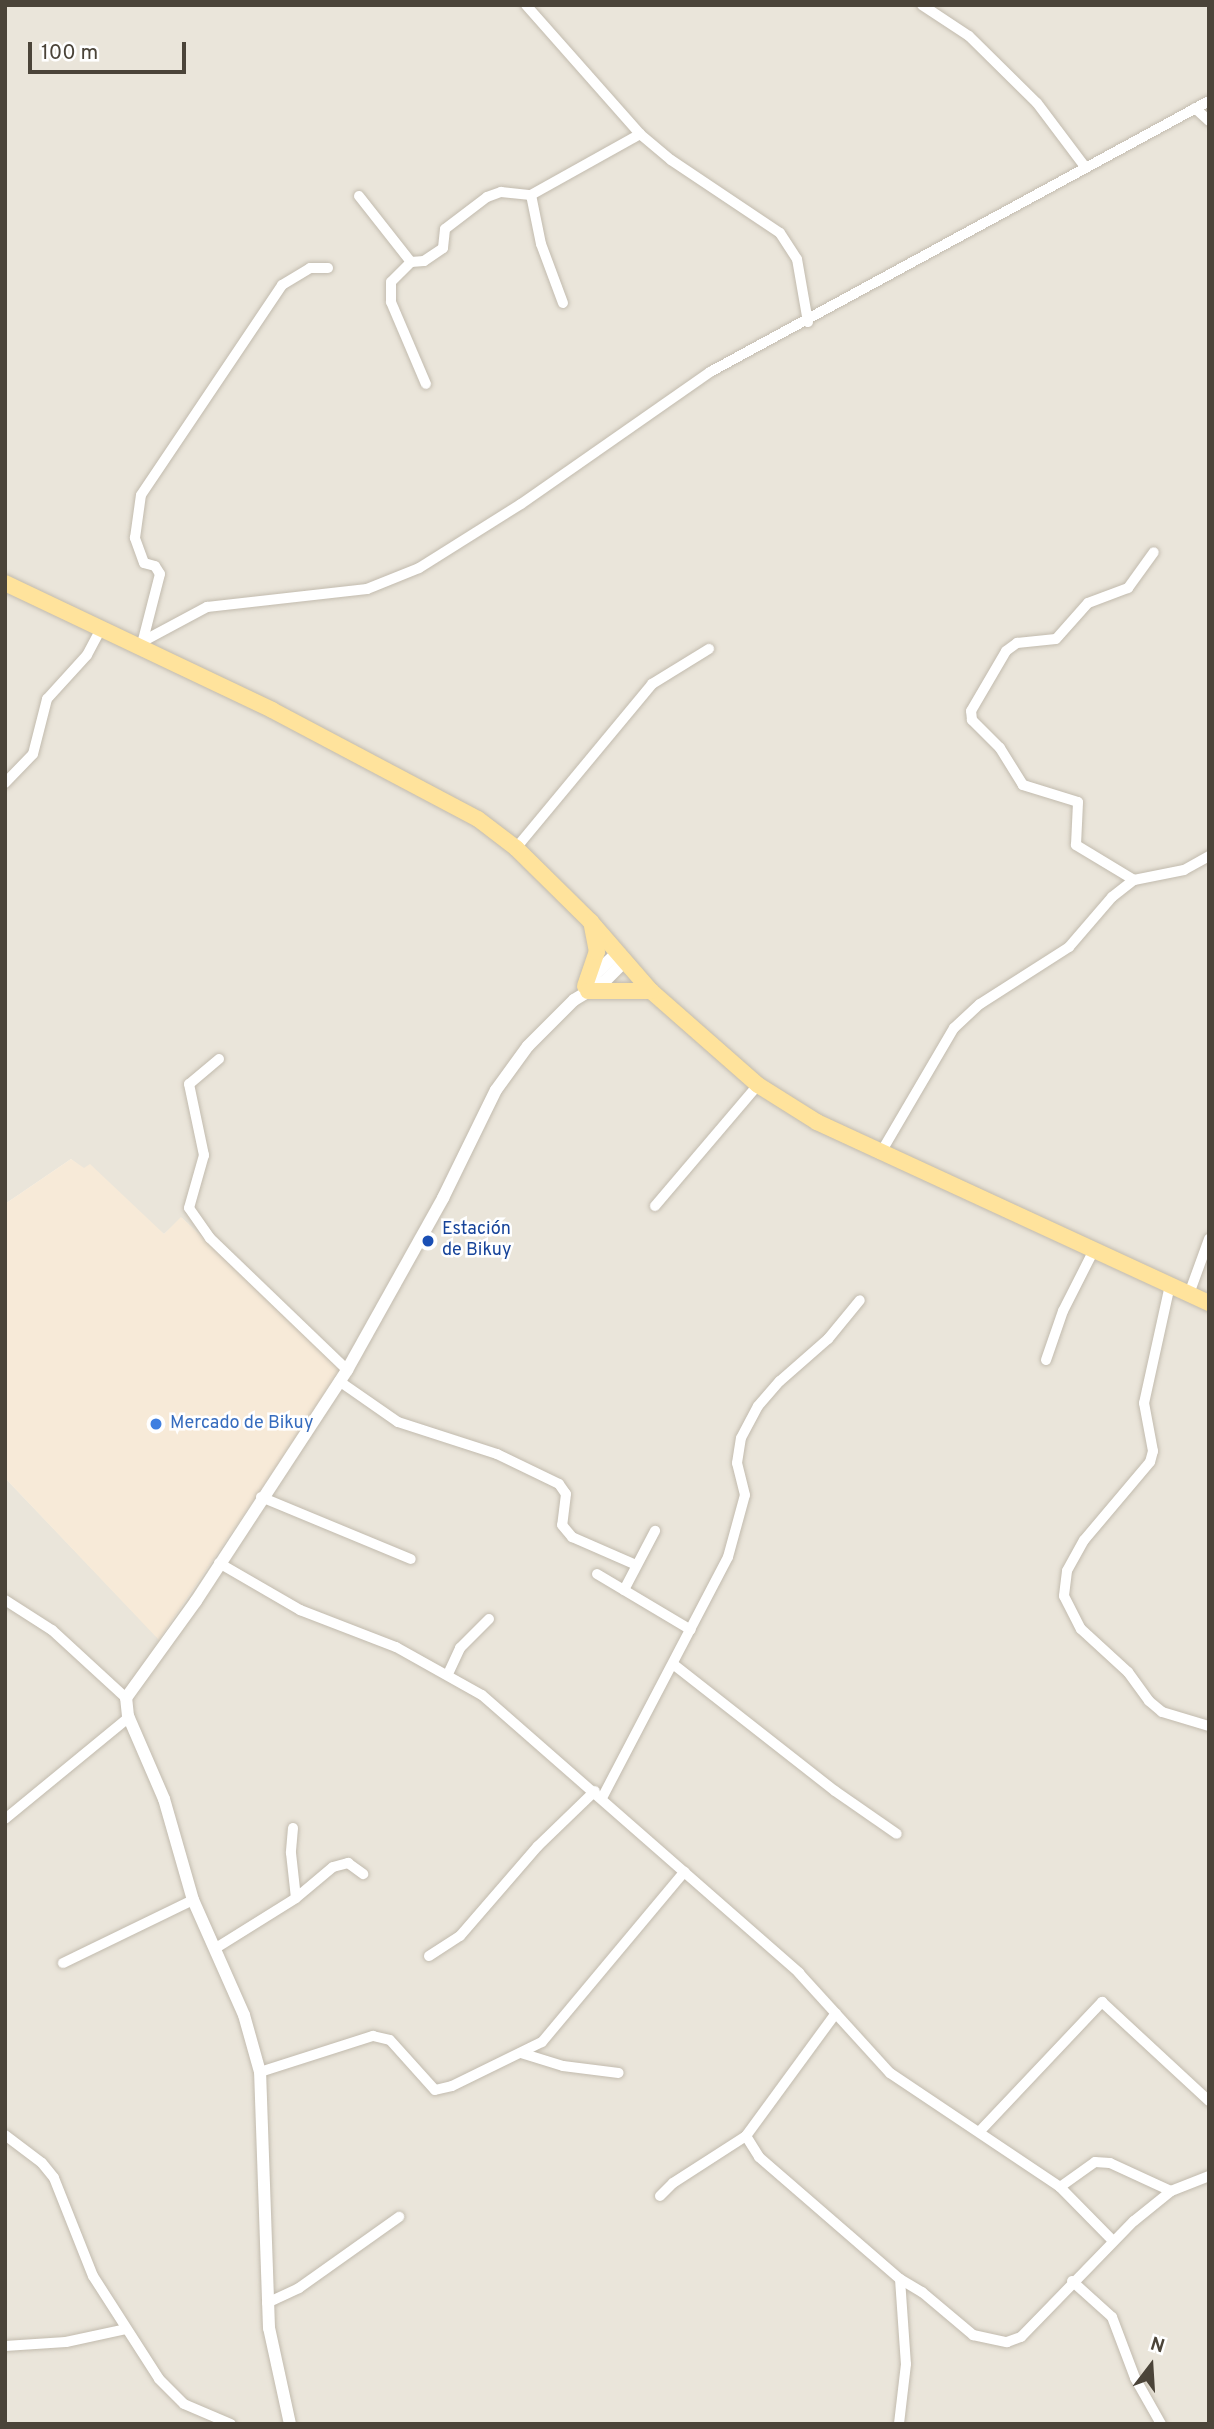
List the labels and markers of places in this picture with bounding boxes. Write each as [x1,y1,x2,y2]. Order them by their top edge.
place label: Estación de Bikuy [442,1220,512,1262]
marker: Estación de Bikuy [420,1233,436,1249]
place label: Mercado de Bikuy [170,1413,313,1435]
marker: Mercado de Bikuy [148,1416,164,1432]

